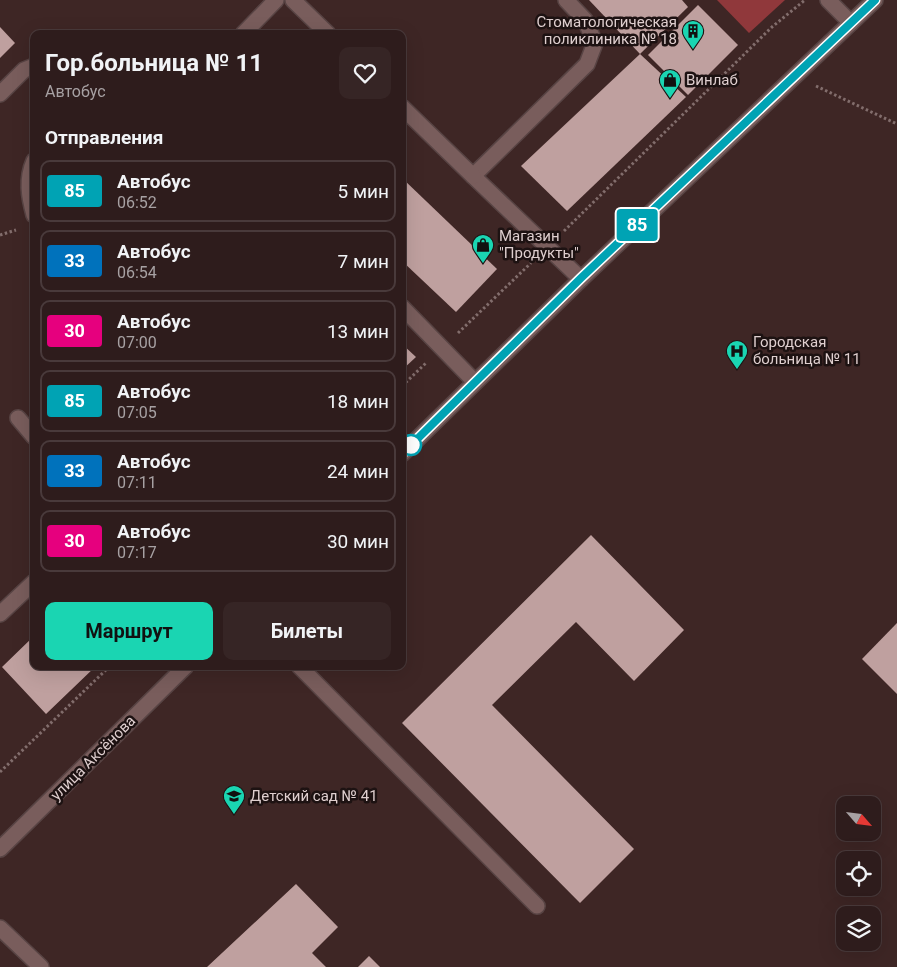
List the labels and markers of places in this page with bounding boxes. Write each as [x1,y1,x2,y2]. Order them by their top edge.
place label: Стоматологическая поликлиника № 18 [537,13,677,48]
building icon: Стоматологическая поликлиника № 18 [681,19,705,50]
shop icon: Винлаб [658,68,682,99]
place label: Винлаб [686,71,738,89]
place label: Магазин "Продукты" [499,227,579,262]
shop icon: Магазин "Продукты" [471,233,495,264]
place label: Городская больница № 11 [753,333,861,368]
hospital icon: Городская больница № 11 [725,339,749,370]
unlabelled marker [400,434,422,456]
school or university icon: Детский сад № 41 [222,784,246,815]
place label: Детский сад № 41 [250,787,378,805]

